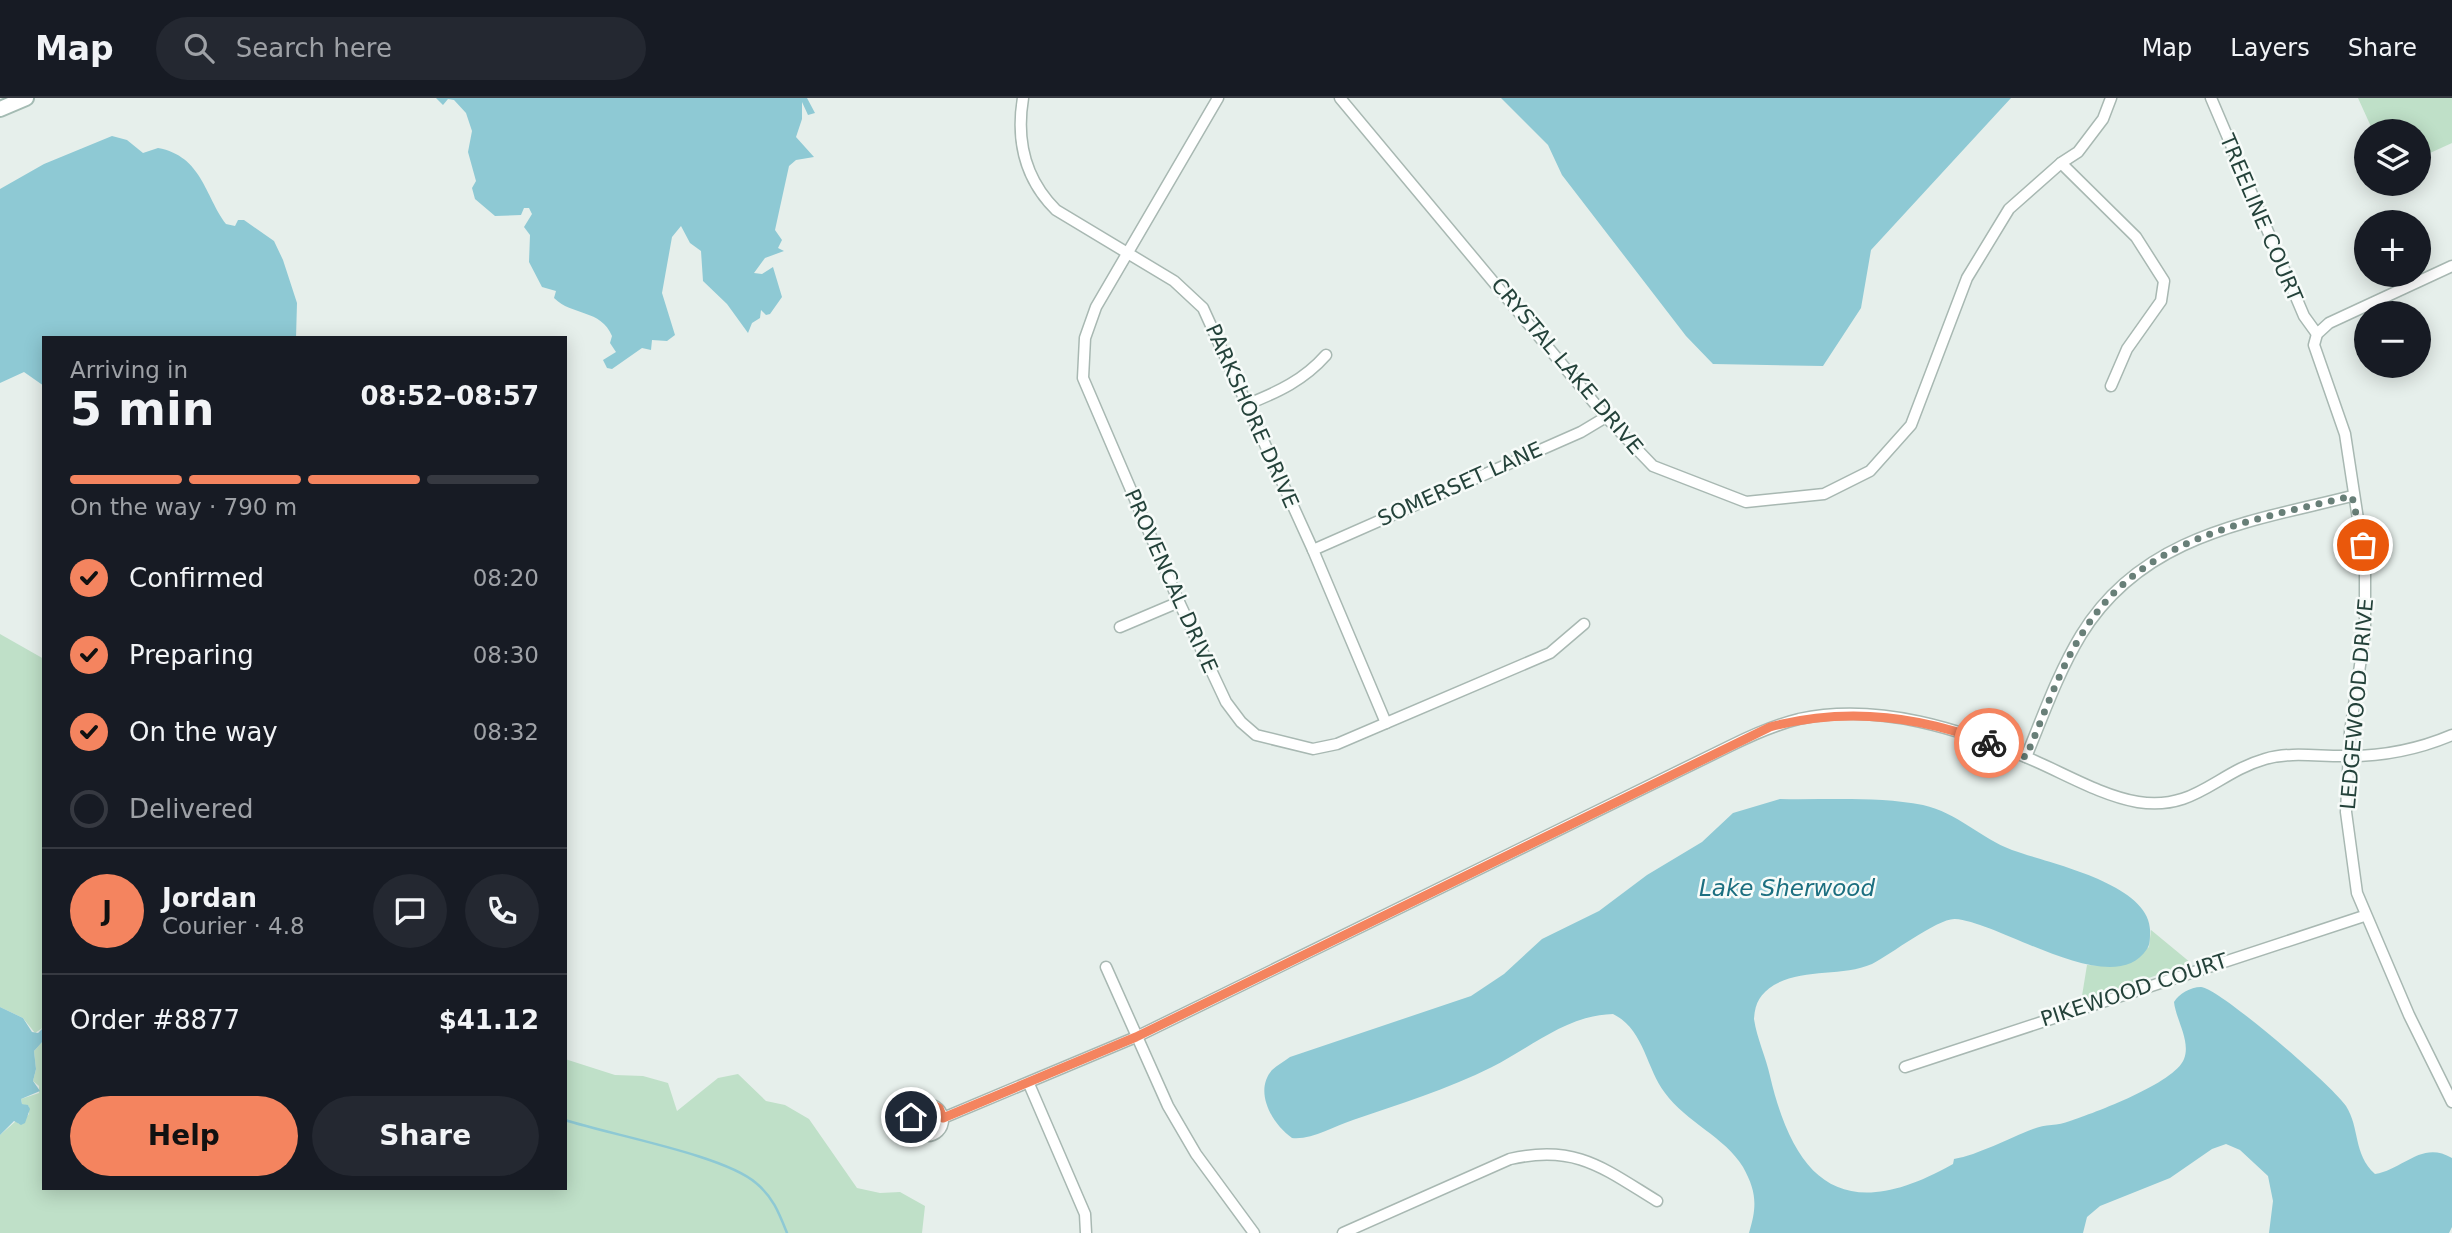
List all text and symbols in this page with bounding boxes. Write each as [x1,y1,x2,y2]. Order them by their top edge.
search box [156,17,646,80]
text: Map [35,29,114,68]
icon: search [180,29,218,67]
text: Search here [236,33,392,63]
text: Map [2142,34,2192,62]
text: Layers [2230,34,2310,62]
text: Share [2348,34,2417,62]
map controls [2354,119,2431,378]
button: layers [2354,119,2431,196]
street label: TREELINE COURT [2214,130,2307,306]
button: + [2354,210,2431,287]
street label: CRYSTAL LAKE DRIVE [1486,273,1648,459]
button: − [2354,301,2431,378]
street label: PARKSHORE DRIVE [1201,320,1303,512]
text: Arriving in [70,357,188,383]
text: 08:52–08:57 [360,381,539,411]
text: 5 min [70,382,214,436]
street label: SOMERSET LANE [1374,437,1546,531]
street label: PROVENCAL DRIVE [1120,485,1222,677]
text: On the way · 790 m [70,494,297,520]
pin [2333,515,2393,575]
icon: bag [2344,526,2382,564]
icon: check [70,559,108,597]
text: Confirmed [129,563,264,593]
text: 08:20 [473,565,539,591]
street label: LEDGEWOOD DRIVE [2336,597,2378,811]
icon: check [70,636,108,674]
text: Preparing [129,640,254,670]
text: 08:30 [473,642,539,668]
courier [1954,708,2024,778]
icon: check [70,713,108,751]
text: On the way [129,717,278,747]
text: 08:32 [473,719,539,745]
icon: bike [1970,724,2008,762]
text: Delivered [129,794,253,824]
button: chat [373,874,447,948]
button: phone [465,874,539,948]
water label: Lake Sherwood [1699,875,1875,901]
text: Jordan [162,883,257,913]
text: J [102,896,112,926]
text: Courier · 4.8 [162,913,305,939]
street label: PIKEWOOD COURT [2038,948,2231,1032]
text: Order #8877 [70,1005,240,1035]
text: $41.12 [439,1005,539,1035]
pin [881,1087,941,1147]
button: Help [70,1096,298,1176]
button: Share [312,1096,539,1176]
icon: home [892,1098,930,1136]

